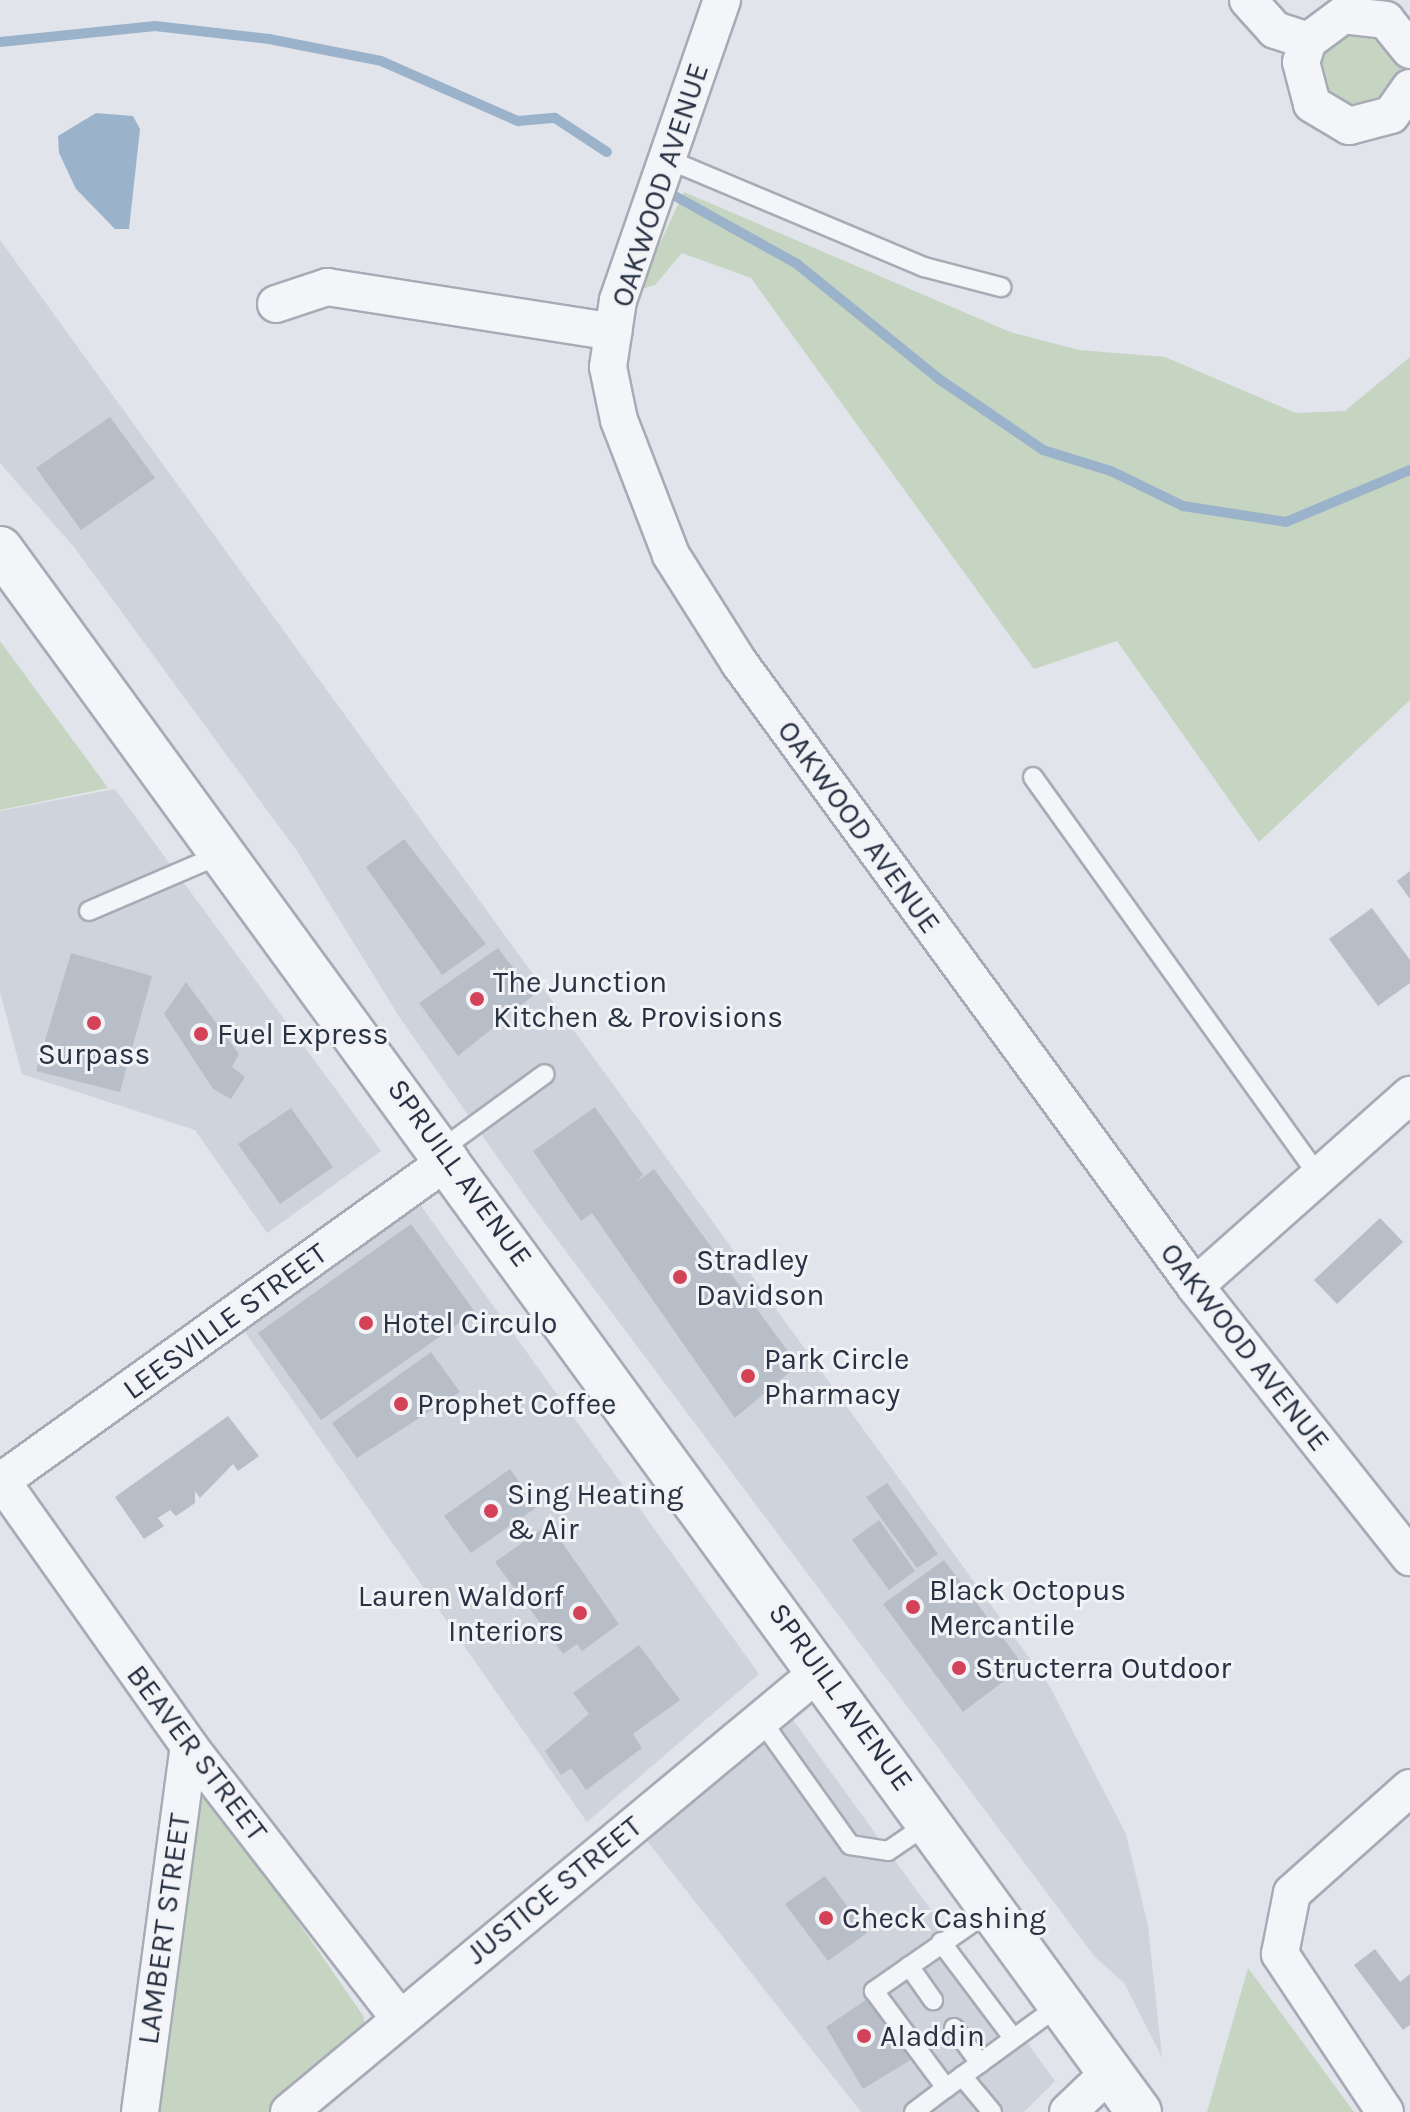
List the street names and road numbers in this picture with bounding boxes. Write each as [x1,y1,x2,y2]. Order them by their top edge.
street label: OAKWOOD AVENUE [604,58,716,312]
street label: OAKWOOD AVENUE [770,714,948,940]
street label: SPRUILL AVENUE [380,1072,540,1274]
street label: LEESVILLE STREET [116,1235,334,1407]
street label: OAKWOOD AVENUE [1153,1236,1337,1458]
street label: SPRUILL AVENUE [761,1596,921,1798]
street label: BEAVER STREET [119,1658,275,1848]
street label: JUSTICE STREET [459,1808,649,1972]
street label: LAMBERT STREET [130,1811,198,2047]

